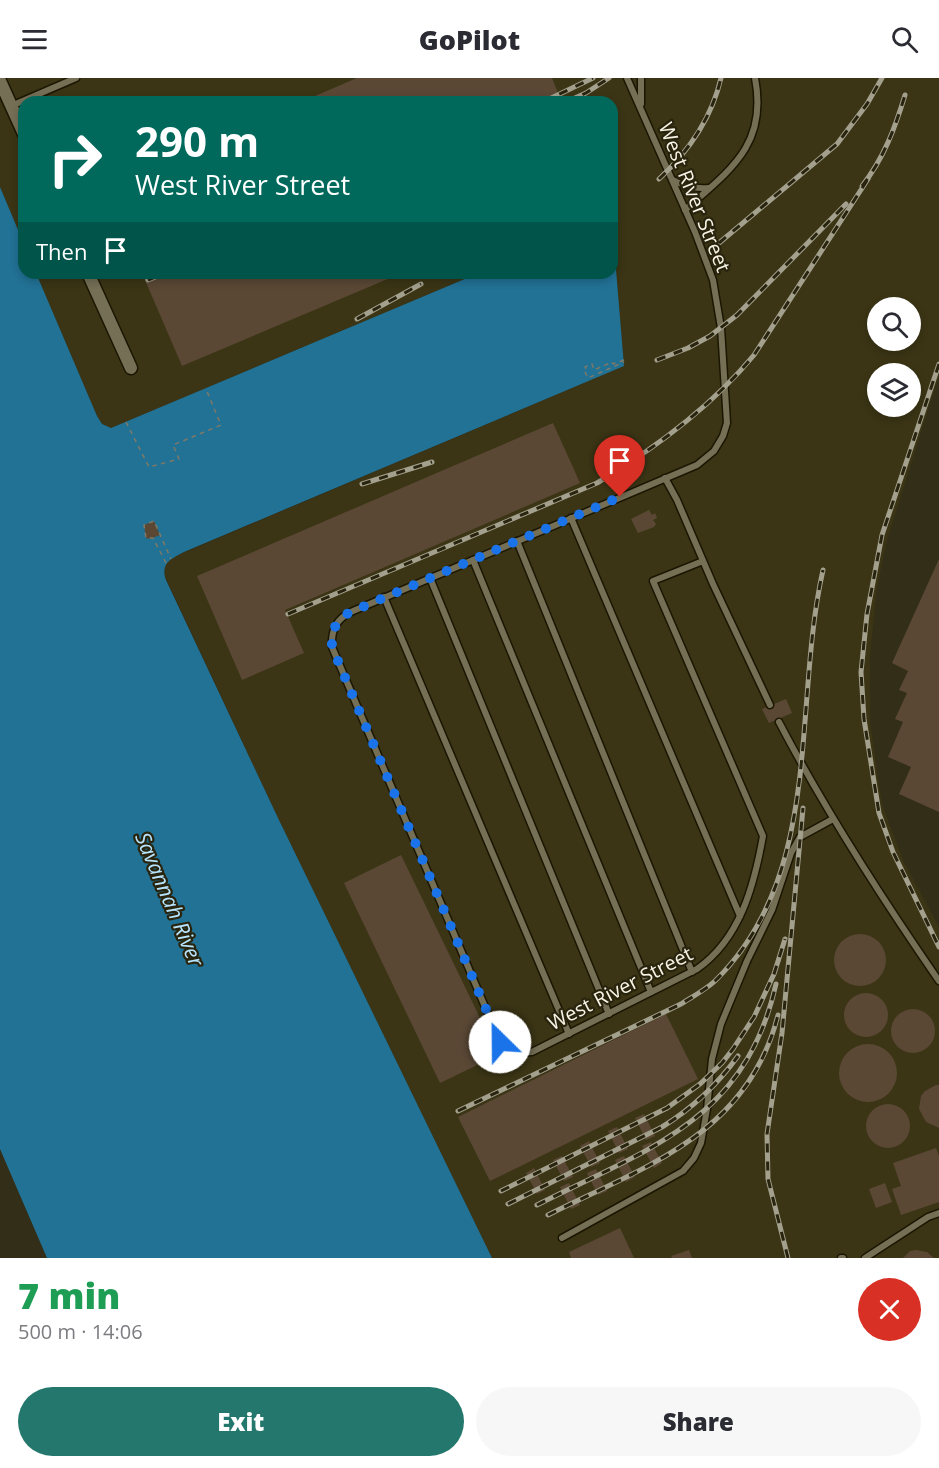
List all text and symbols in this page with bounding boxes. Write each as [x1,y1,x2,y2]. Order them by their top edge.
text: GoPilot [419,21,520,58]
icon: menu [18,23,51,56]
icon: search [888,23,921,56]
text: 290 m [135,112,259,169]
street label: West River Street [653,118,737,276]
icon: right [36,120,114,198]
text: West River Street [135,166,350,203]
icon: arrive [99,234,132,267]
text: Then [36,236,87,266]
map controls [867,297,921,417]
button: search [867,297,921,351]
button: layers [867,363,921,417]
pin [594,435,645,497]
icon: arrive [603,444,636,477]
water label: Savannah River [129,828,211,971]
street label: West River Street [543,940,697,1036]
position arrow [468,1010,532,1074]
text: 7 min [18,1271,120,1320]
button: close [858,1278,921,1341]
text: 500 m · 14:06 [18,1318,143,1345]
button: Exit [18,1387,464,1456]
button: Share [476,1387,921,1456]

